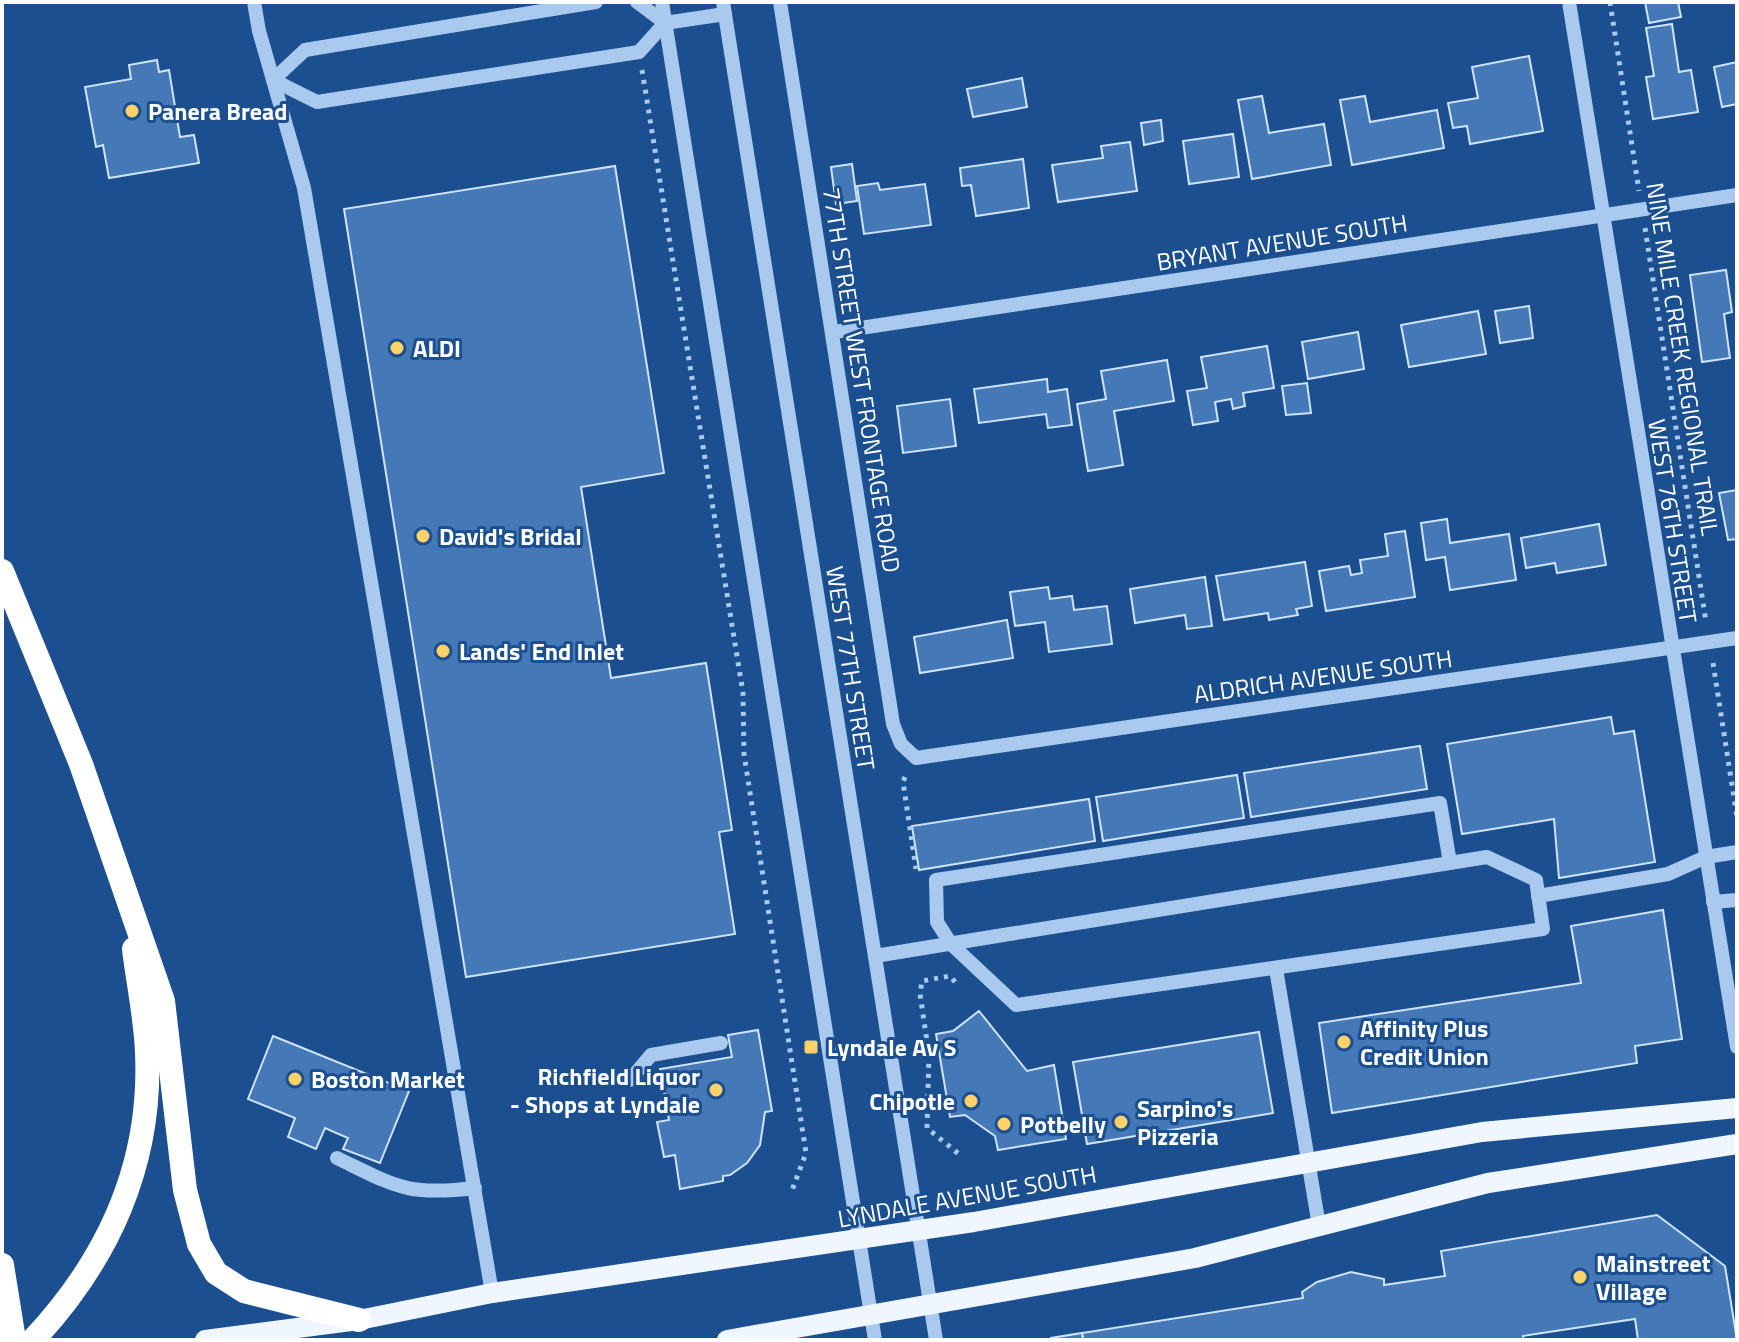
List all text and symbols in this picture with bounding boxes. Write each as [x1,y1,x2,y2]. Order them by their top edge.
place label: Panera Bread [148,93,288,129]
marker: Panera Bread [123,102,141,120]
street label: NINE MILE CREEK REGIONAL TRAIL [1637,180,1729,539]
street label: 77TH STREET WEST FRONTAGE ROAD [814,185,910,575]
street label: BRYANT AVENUE SOUTH [1154,204,1410,280]
place label: ALDI [413,330,461,366]
marker: ALDI [388,339,406,357]
street label: WEST 76TH STREET [1639,416,1707,626]
place label: David's Bridal [439,518,582,554]
marker: David's Bridal [414,527,432,545]
street label: WEST 77TH STREET [817,563,885,773]
place label: Lands' End Inlet [459,633,624,669]
street label: ALDRICH AVENUE SOUTH [1191,640,1455,712]
marker: Lands' End Inlet [434,642,452,660]
place label: Affinity Plus Credit Union [1360,1010,1489,1074]
place label: Lyndale Av S [827,1029,957,1065]
marker: Affinity Plus Credit Union [1335,1033,1353,1051]
marker: Lyndale Av S [802,1038,820,1056]
place label: Richfield Liquor - Shops at Lyndale [510,1058,700,1122]
place label: Boston Market [311,1061,465,1097]
marker: Boston Market [286,1070,304,1088]
marker: Richfield Liquor - Shops at Lyndale [707,1081,725,1099]
place label: Chipotle [869,1083,955,1119]
place label: Sarpino's Pizzeria [1137,1090,1233,1154]
marker: Chipotle [962,1092,980,1110]
place label: Potbelly [1020,1106,1106,1142]
marker: Sarpino's Pizzeria [1112,1113,1130,1131]
marker: Potbelly [995,1115,1013,1133]
street label: LYNDALE AVENUE SOUTH [835,1156,1099,1236]
place label: Mainstreet Village [1596,1245,1711,1309]
marker: Mainstreet Village [1571,1268,1589,1286]

